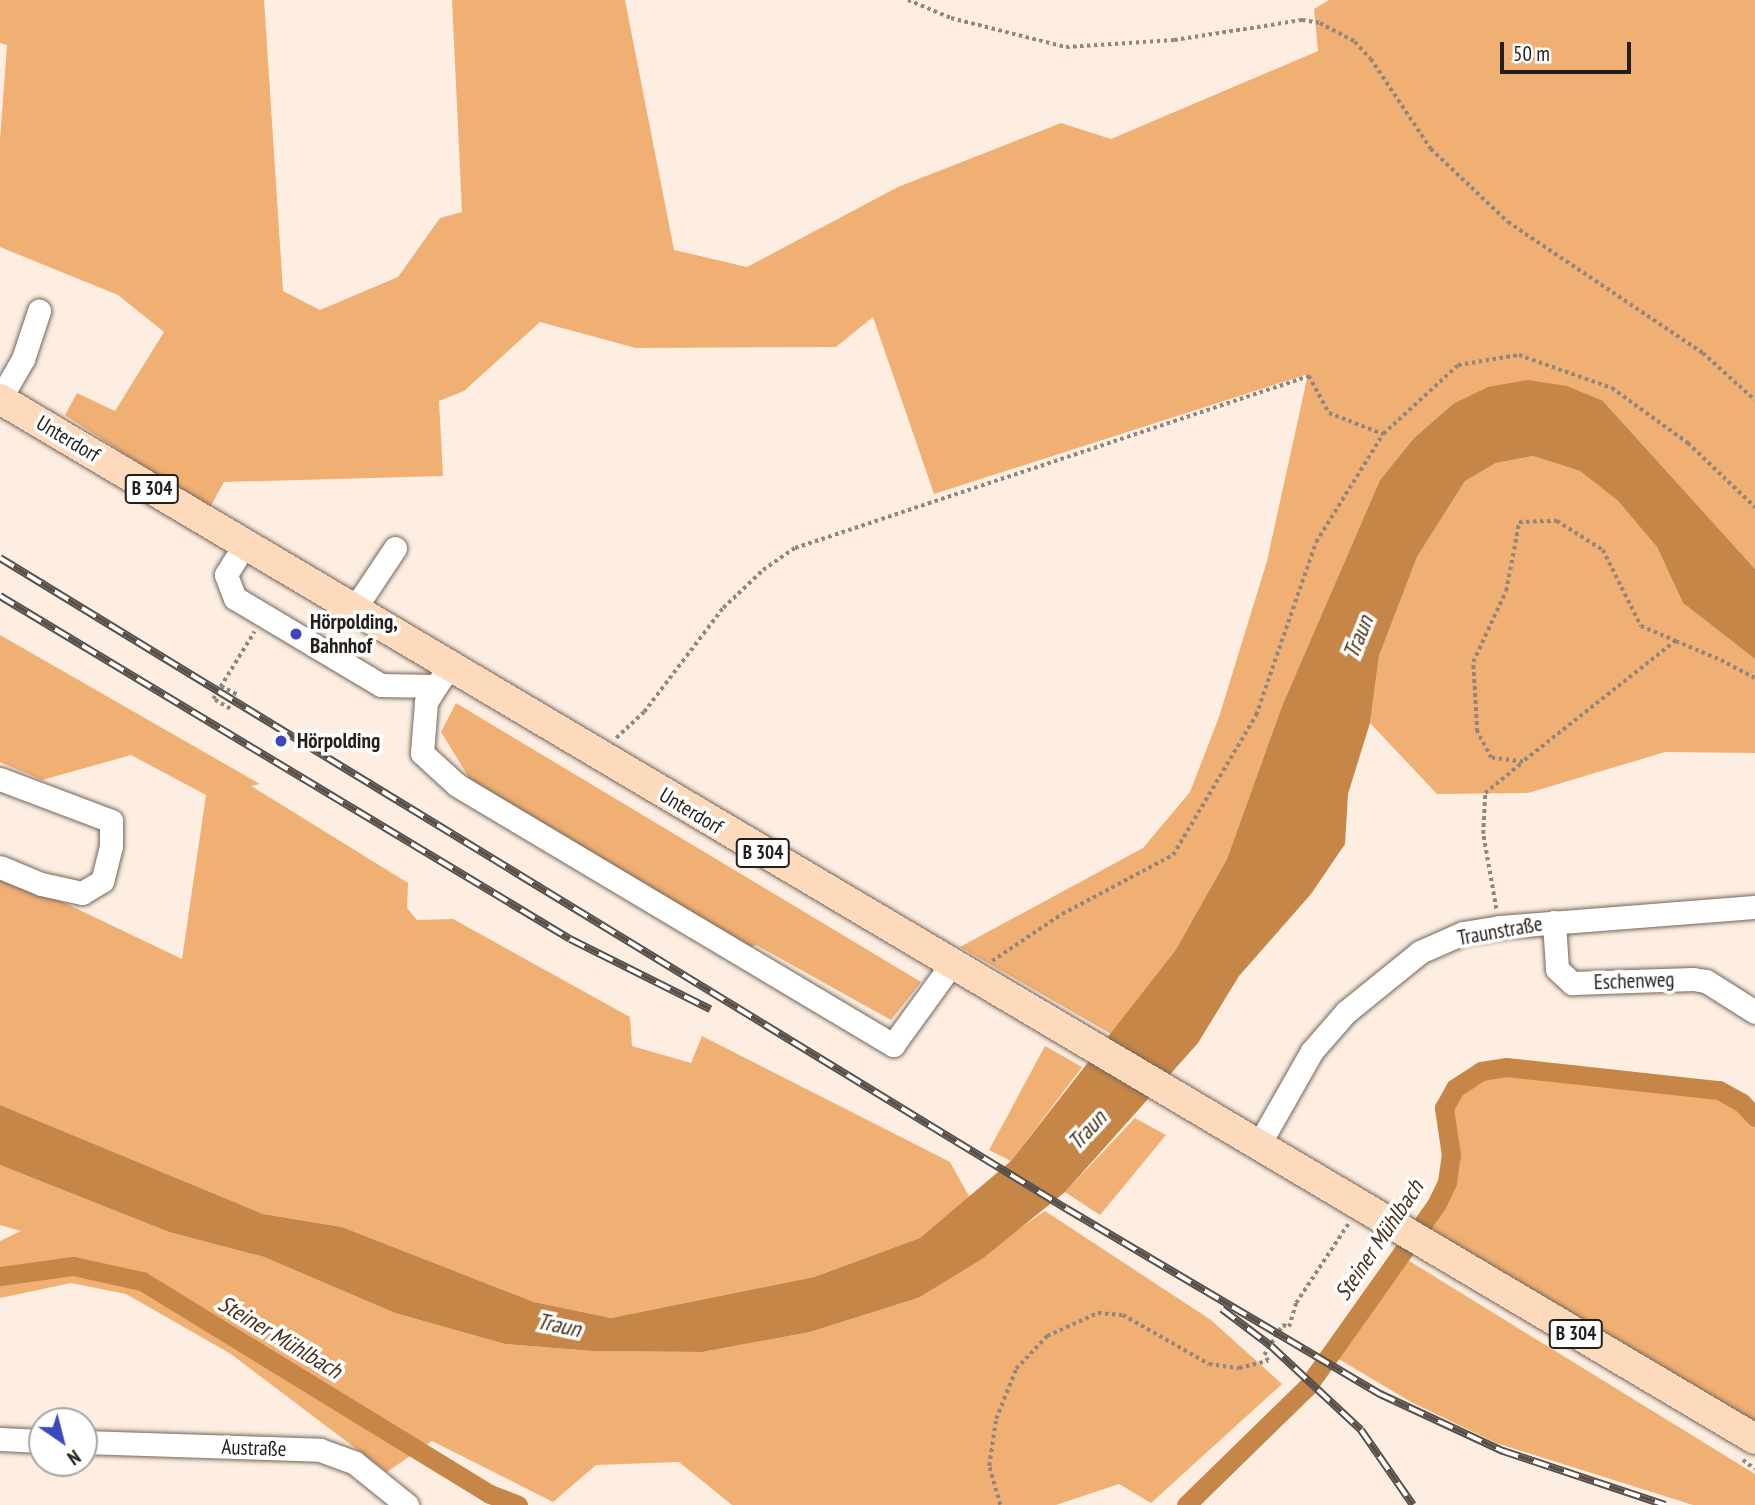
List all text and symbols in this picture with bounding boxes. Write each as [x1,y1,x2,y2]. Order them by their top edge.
scale bar [1503,28,1634,72]
text: 50 m [1513,40,1550,67]
street label: Unterdorf [32,410,104,468]
road number: B 304 [124,474,180,504]
place label: Hörpolding, Bahnhof [310,609,398,659]
water label: Traun [1337,611,1379,663]
marker: Hörpolding, Bahnhof [288,626,304,642]
place label: Hörpolding [297,728,380,754]
marker: Hörpolding [271,731,291,751]
street label: Unterdorf [655,782,727,840]
road number: B 304 [735,838,791,868]
street label: Traunstraße [1455,911,1545,951]
street label: Eschenweg [1593,967,1675,995]
water label: Traun [1062,1105,1112,1155]
water label: Steiner Mühlbach [1329,1175,1429,1305]
water label: Steiner Mühlbach [213,1289,347,1385]
water label: Traun [535,1307,583,1343]
road number: B 304 [1548,1318,1604,1350]
north arrow [28,1407,98,1477]
street label: Austraße [221,1434,287,1462]
text: N [63,1445,85,1470]

